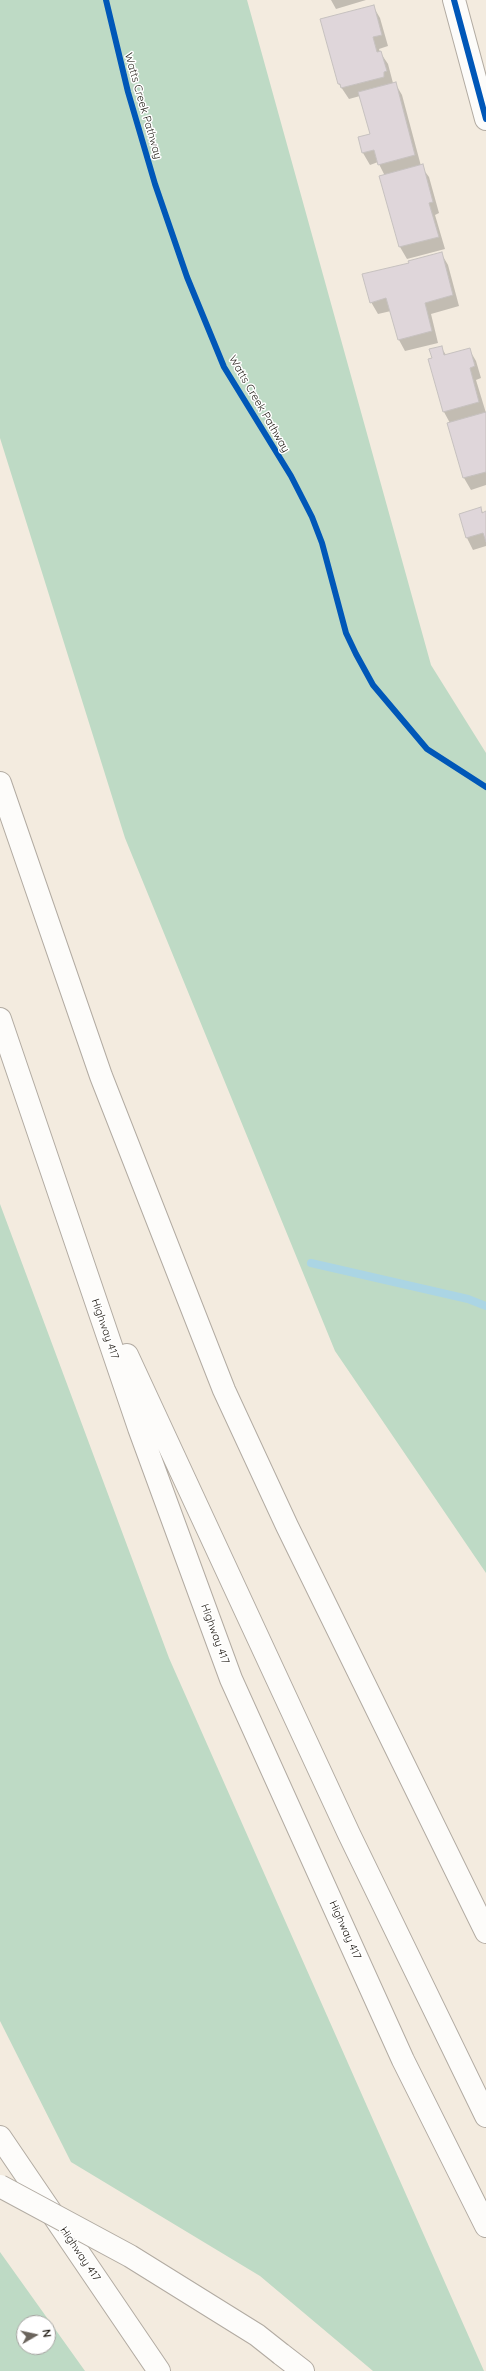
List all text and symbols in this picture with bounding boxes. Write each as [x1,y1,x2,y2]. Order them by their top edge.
street label: Watts Creek Pathway [122,51,164,161]
street label: Watts Creek Pathway [226,353,292,455]
street label: Highway 417 [88,1297,122,1361]
street label: Highway 417 [198,1602,232,1666]
street label: Highway 417 [326,1899,364,1961]
street label: Highway 417 [57,2224,103,2284]
north arrow [16,2315,56,2355]
text: N [39,2328,54,2338]

